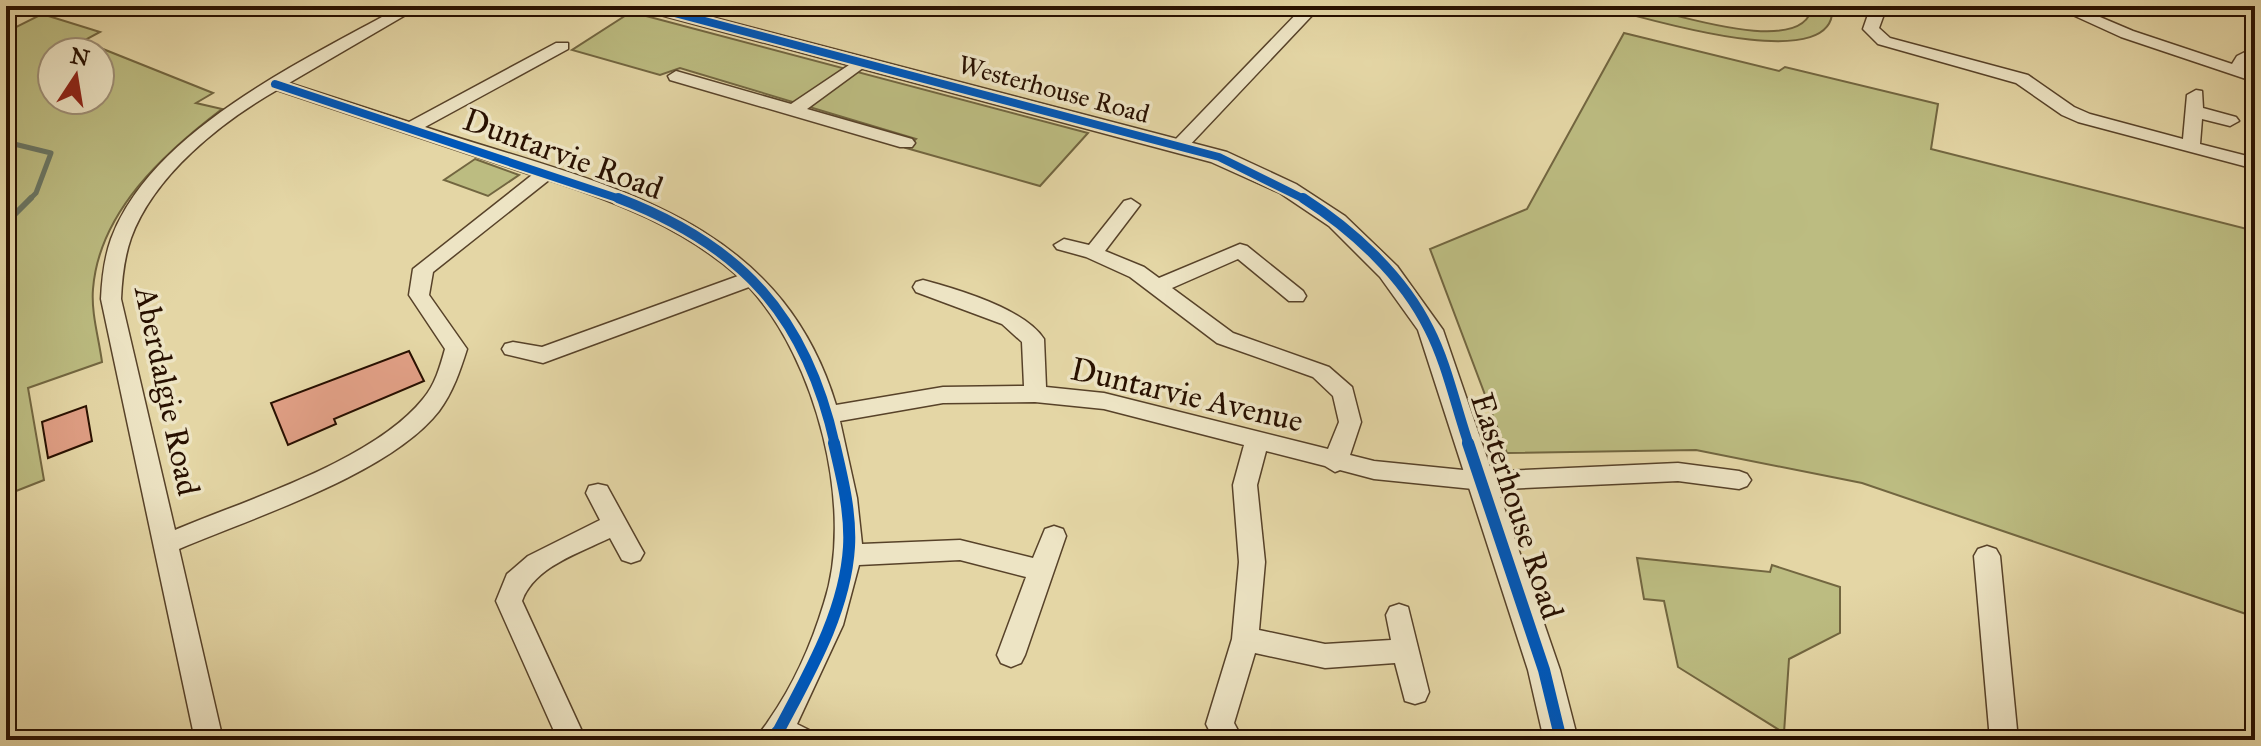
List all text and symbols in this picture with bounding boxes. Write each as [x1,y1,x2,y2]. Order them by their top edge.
north arrow [36,36,116,116]
text: N [68,42,92,72]
street label: Westerhouse Road [955,48,1153,130]
street label: Duntarvie Road [458,100,668,208]
street label: Aberdalgie Road [125,281,208,499]
street label: Duntarvie Avenue [1067,349,1307,441]
street label: Easterhouse Road [1462,388,1572,624]

